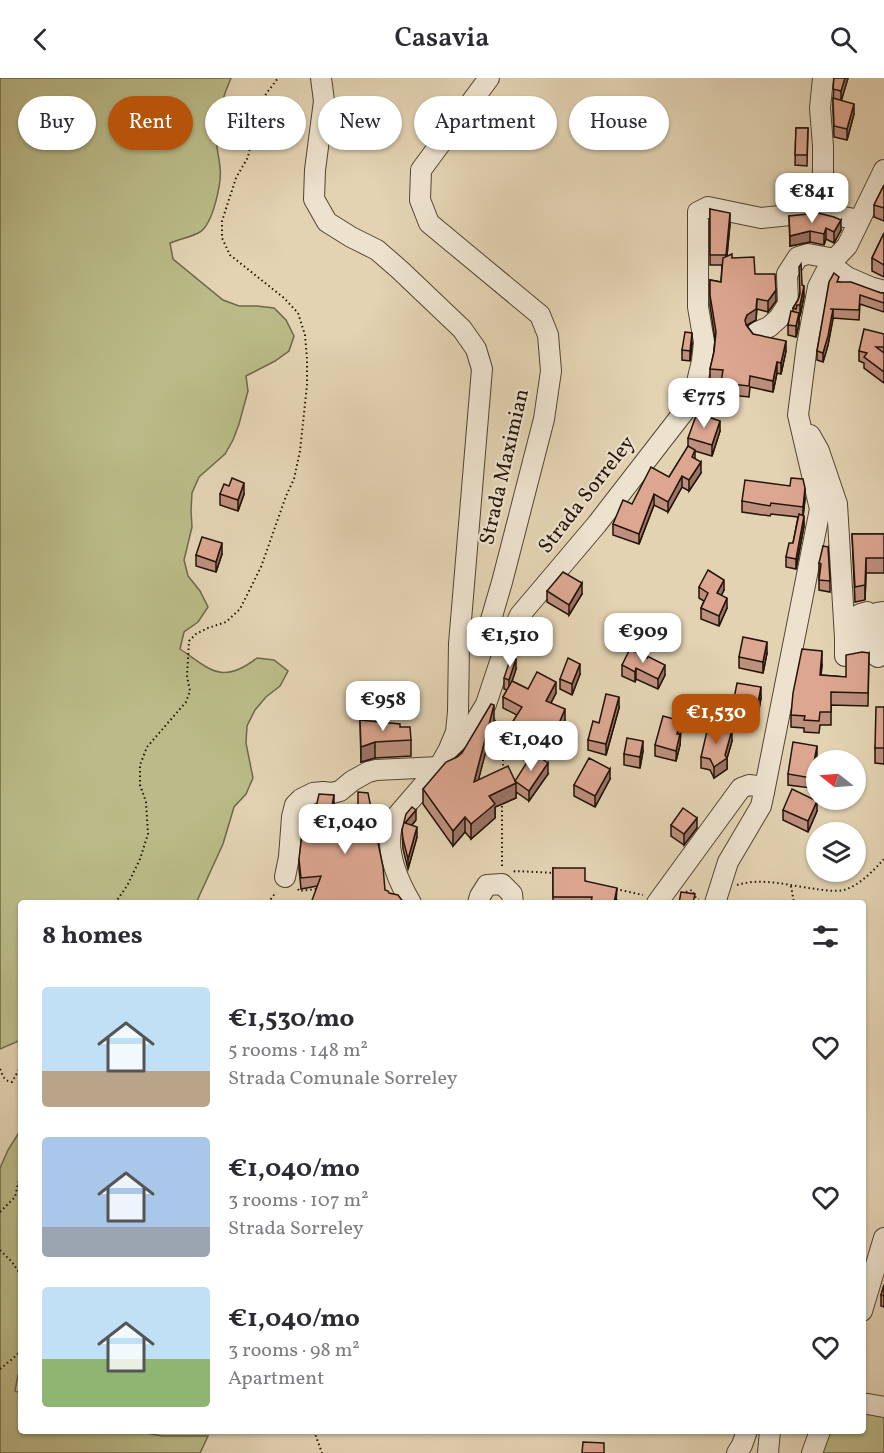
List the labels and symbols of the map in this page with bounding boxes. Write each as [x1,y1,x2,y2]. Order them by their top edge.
pin: €841 [776,173,848,224]
pin: €775 [668,378,740,429]
street label: Strada Maximian [473,386,537,548]
street label: Strada Sorreley [532,429,643,560]
pin: €909 [607,613,679,664]
pin: €1,510 [461,617,559,668]
pin: €958 [347,681,419,732]
pin: €1,530 [667,694,765,745]
pin: €1,040 [482,721,580,772]
north arrow [806,750,866,810]
pin: €1,040 [296,804,394,855]

